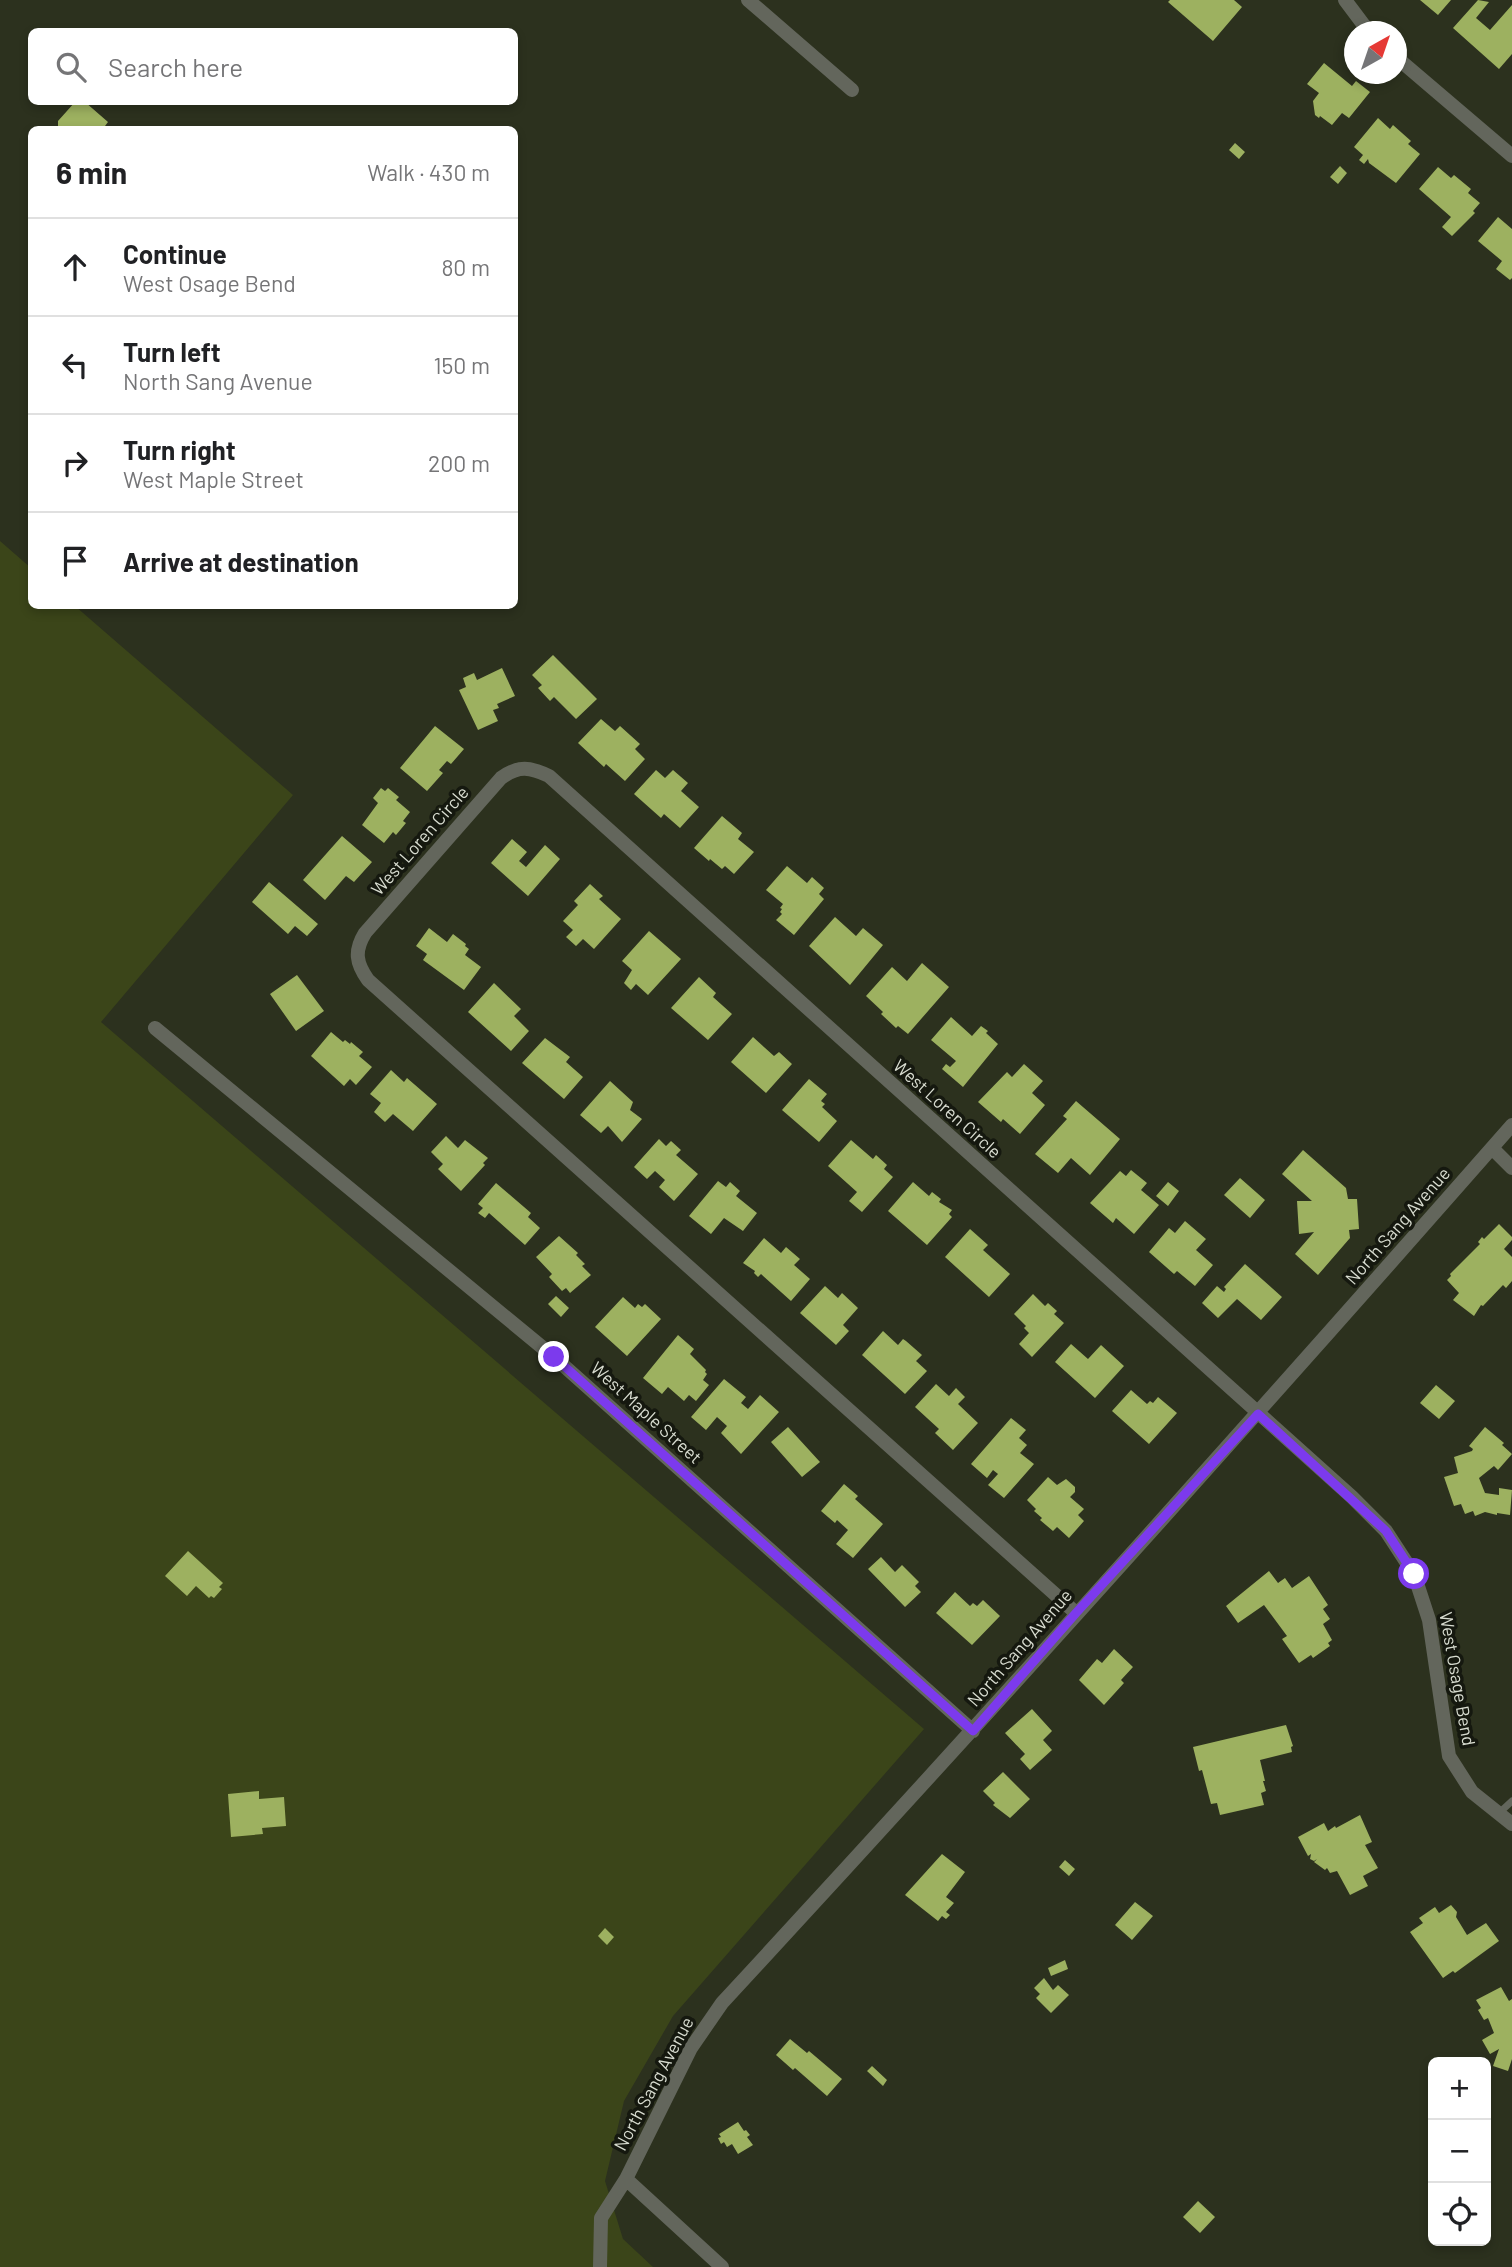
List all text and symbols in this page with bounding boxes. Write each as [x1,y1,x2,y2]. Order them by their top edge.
north arrow [1344,21,1407,84]
search box [28,28,518,105]
icon: search [52,48,90,86]
text: Search here [108,51,243,82]
text: 6 min [56,154,127,190]
text: Walk · 430 m [367,158,490,186]
text: Continue [123,238,227,269]
icon: ahead [56,248,94,286]
text: 80 m [441,253,490,281]
text: West Osage Bend [123,269,296,297]
text: Turn left [123,336,221,367]
icon: left [56,346,94,384]
text: 150 m [434,351,490,379]
text: North Sang Avenue [123,367,313,395]
text: Turn right [123,434,236,465]
icon: right [56,444,94,482]
text: 200 m [428,449,490,477]
text: West Maple Street [123,465,304,493]
icon: arrive [56,542,94,580]
text: Arrive at destination [123,546,359,577]
street label: West Loren Circle [366,781,473,899]
street label: West Loren Circle [889,1054,1006,1162]
street label: North Sang Avenue [1340,1162,1454,1289]
route end [538,1341,569,1372]
street label: West Maple Street [587,1357,707,1468]
route start [1398,1558,1429,1589]
street label: North Sang Avenue [962,1584,1076,1711]
street label: West Osage Bend [1435,1610,1481,1747]
street label: North Sang Avenue [609,2013,698,2154]
map controls [1428,2057,1491,2246]
button: + [1428,2057,1491,2120]
button: − [1428,2120,1491,2183]
button: locate [1428,2183,1491,2246]

